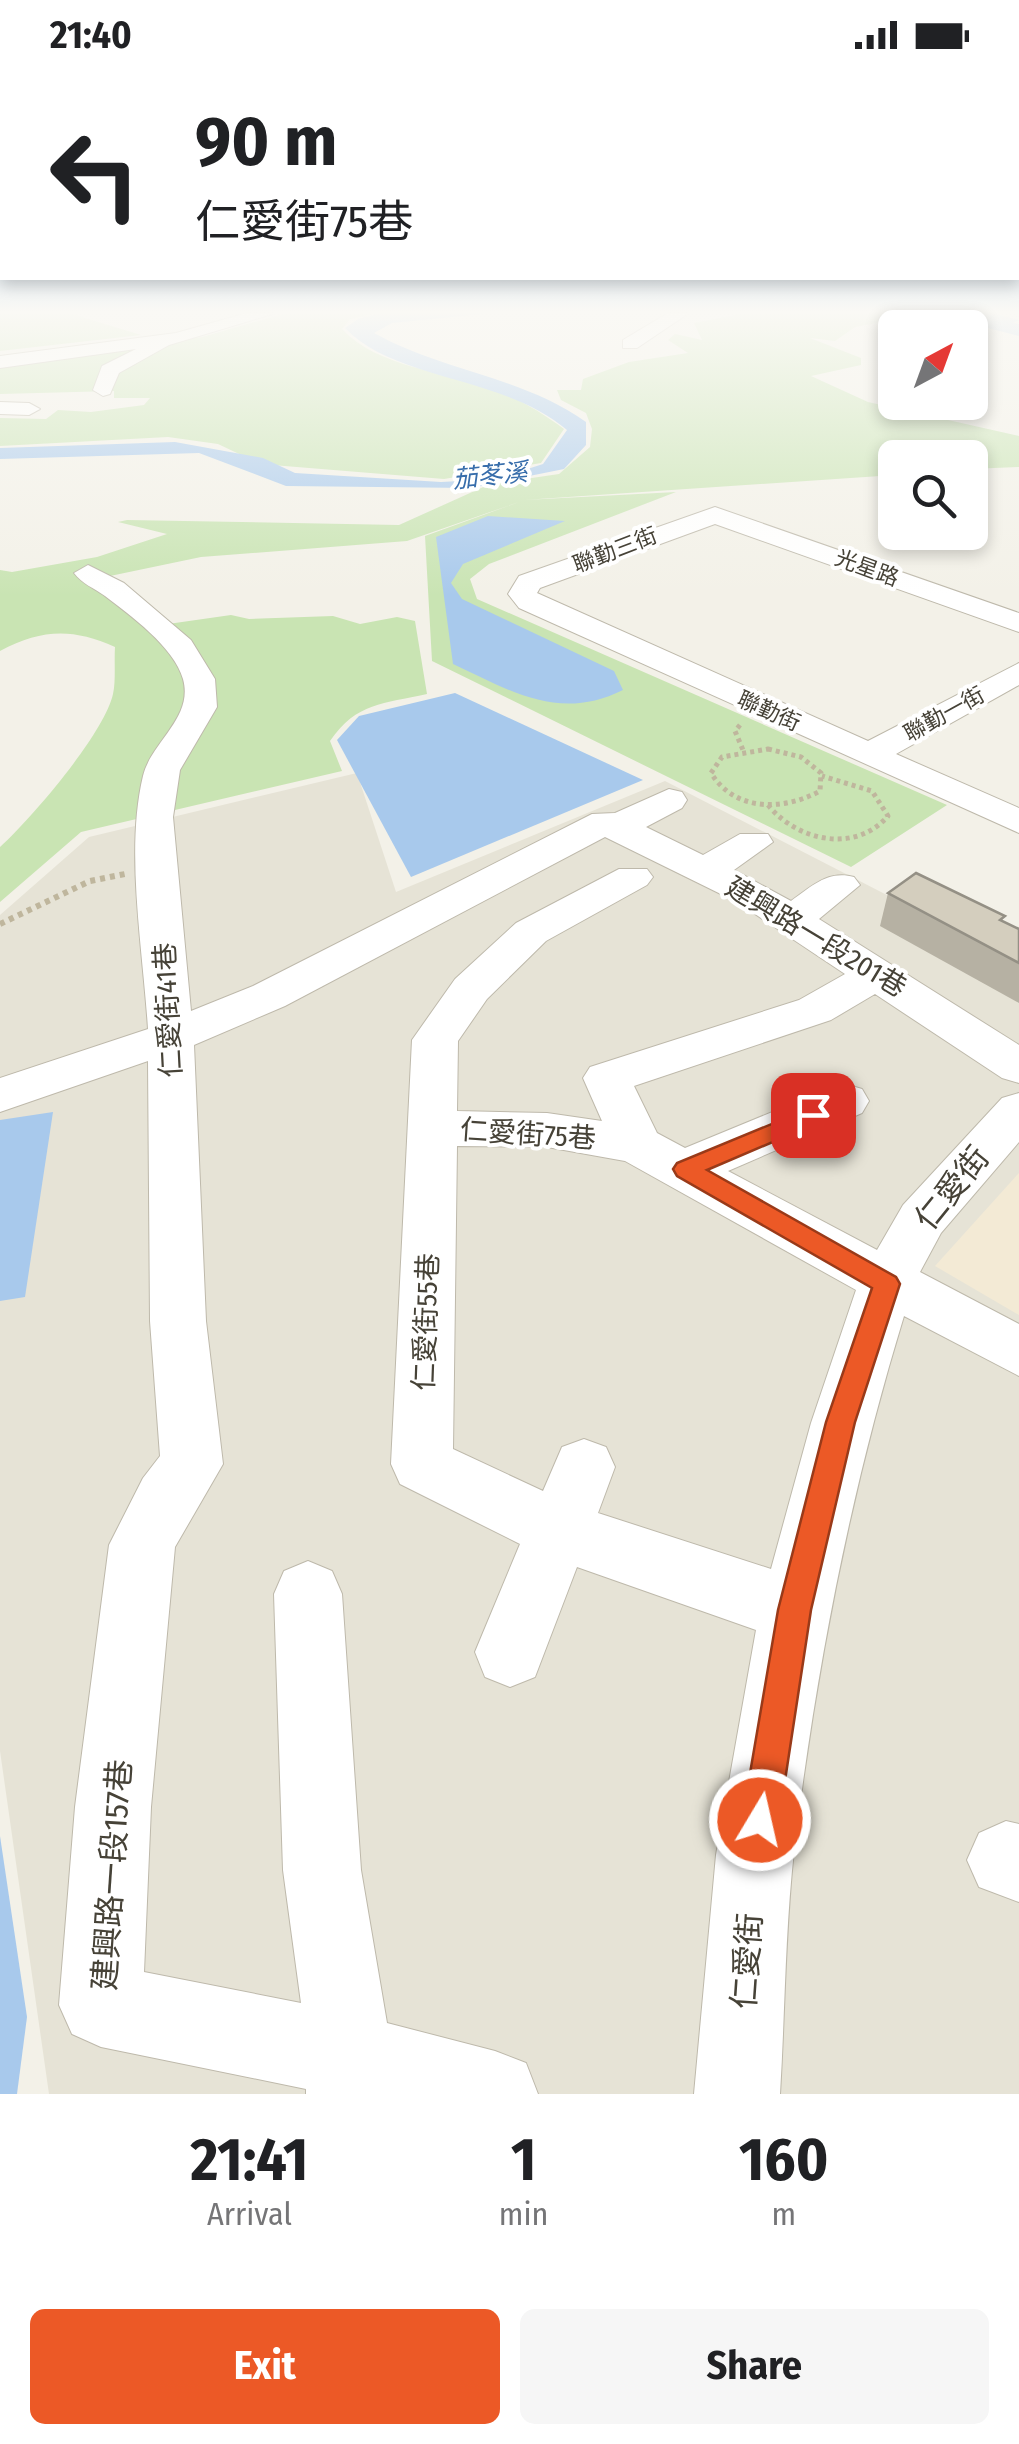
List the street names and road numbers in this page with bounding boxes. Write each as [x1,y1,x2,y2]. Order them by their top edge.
street label: 聯勤三街 [569,522,661,578]
street label: 光星路 [831,544,903,592]
street label: 聯勤一街 [899,681,989,747]
street label: 聯勤街 [733,685,805,737]
street label: 建興路一段201巷 [720,870,912,1004]
street label: 仁愛街41巷 [148,942,188,1078]
street label: 仁愛街75巷 [459,1113,597,1155]
street label: 仁愛街 [907,1139,997,1237]
street label: 仁愛街55巷 [407,1253,445,1391]
street label: 建興路一段157巷 [85,1758,139,1992]
street label: 仁愛街 [725,1912,769,2010]

